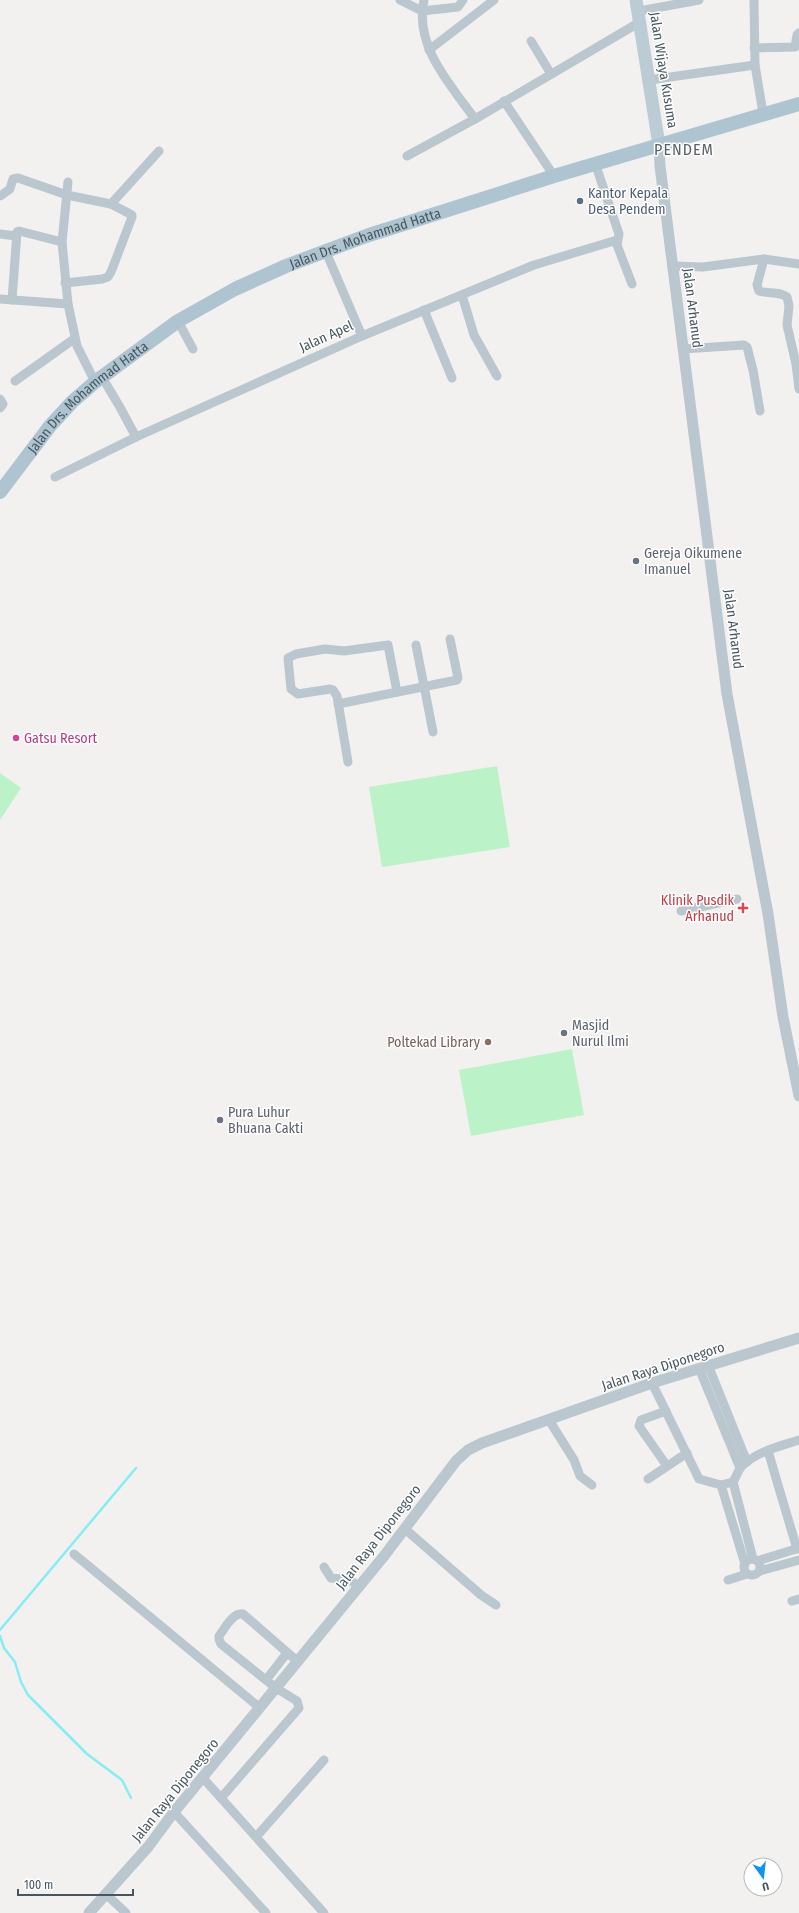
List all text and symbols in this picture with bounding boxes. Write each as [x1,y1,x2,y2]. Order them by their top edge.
street label: Jalan Wijaya Kusuma [646,11,681,130]
district label: PENDEM [654,140,714,159]
place label: Kantor Kepala Desa Pendem [588,185,668,218]
marker: Kantor Kepala Desa Pendem [575,196,585,206]
street label: Jalan Drs. Mohammad Hatta [287,205,443,273]
street label: Jalan Arhanud [679,267,706,349]
street label: Jalan Apel [297,317,356,356]
street label: Jalan Drs. Mohammad Hatta [24,338,152,457]
place label: Gereja Oikumene Imanuel [644,545,742,578]
marker: Gereja Oikumene Imanuel [631,556,641,566]
street label: Jalan Arhanud [720,588,747,670]
place label: Gatsu Resort [24,730,98,747]
marker: Gatsu Resort [11,733,21,743]
place label: Klinik Pusdik Arhanud [661,892,734,925]
marker: Klinik Pusdik Arhanud [737,902,749,914]
place label: Masjid Nurul Ilmi [572,1017,629,1050]
marker: Masjid Nurul Ilmi [559,1028,569,1038]
place label: Poltekad Library [387,1034,481,1051]
marker: Poltekad Library [483,1037,493,1047]
place label: Pura Luhur Bhuana Cakti [228,1104,303,1137]
marker: Pura Luhur Bhuana Cakti [215,1115,225,1125]
street label: Jalan Raya Diponegoro [599,1339,727,1394]
street label: Jalan Raya Diponegoro [332,1481,425,1593]
street label: Jalan Raya Diponegoro [128,1735,222,1846]
north arrow [743,1857,783,1897]
scale bar [18,1871,133,1897]
text: 100 m [24,1878,53,1892]
text: U [761,1879,770,1893]

